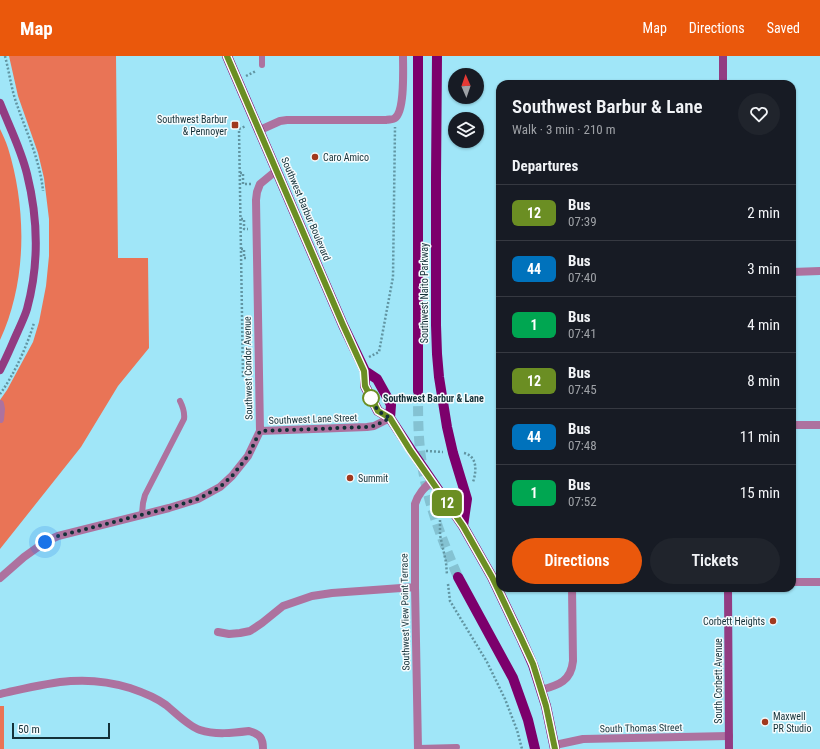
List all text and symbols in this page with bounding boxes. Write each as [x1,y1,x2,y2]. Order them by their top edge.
text: Map [20,17,53,40]
text: Map [643,20,667,36]
text: Directions [689,20,745,36]
text: Saved [767,20,800,36]
north arrow [448,68,484,104]
map controls [448,68,484,148]
button: heart [738,93,780,135]
text: Southwest Barbur & Lane [512,95,703,118]
button: layers [448,112,484,148]
place label: Southwest Barbur & Pennoyer [157,114,227,137]
marker: Southwest Barbur & Pennoyer [230,120,240,130]
text: Walk · 3 min · 210 m [512,122,616,137]
marker: Caro Amico [310,152,320,162]
place label: Caro Amico [323,152,369,163]
street label: Southwest Barbur Boulevard [279,156,333,262]
text: Departures [512,157,578,175]
text: Bus [568,196,591,214]
text: 2 min [747,204,780,222]
text: 12 [527,205,541,221]
text: 07:39 [568,214,597,229]
street label: Southwest Naito Parkway [419,243,430,343]
text: Bus [568,252,591,270]
text: 3 min [747,260,780,278]
text: 44 [527,261,541,277]
text: 07:40 [568,270,597,285]
text: Bus [568,308,591,326]
street label: Southwest Condor Avenue [242,316,254,420]
text: 4 min [747,316,780,334]
text: 1 [530,317,538,333]
text: 07:41 [568,326,597,341]
text: Bus [568,364,591,382]
text: 8 min [747,372,780,390]
text: 12 [527,373,541,389]
text: 07:45 [568,382,597,397]
marker: Southwest Barbur & Lane [362,389,380,407]
place label: Southwest Barbur & Lane [383,393,484,404]
street label: Southwest Lane Street [269,412,358,426]
text: Bus [568,420,591,438]
text: 11 min [740,428,780,446]
text: 44 [527,429,541,445]
text: 07:48 [568,438,597,453]
marker: Summit [345,473,355,483]
place label: Summit [358,473,388,484]
text: Bus [568,476,591,494]
text: 15 min [740,484,780,502]
text: 1 [530,485,538,501]
line badge: 12 [429,490,465,516]
text: 07:52 [568,494,597,509]
text: 12 [440,495,454,511]
your location [35,532,55,552]
button: Directions [512,538,642,584]
button: Tickets [650,538,780,584]
street label: Southwest View Point Terrace [398,553,412,671]
place label: Corbett Heights [703,616,765,627]
marker: Corbett Heights [768,616,778,626]
street label: South Corbett Avenue [713,638,724,724]
place label: Maxwell PR Studio [773,711,811,734]
marker: Maxwell PR Studio [760,717,770,727]
scale bar [12,721,110,740]
street label: South Thomas Street [600,722,682,734]
text: 50 m [18,723,40,736]

